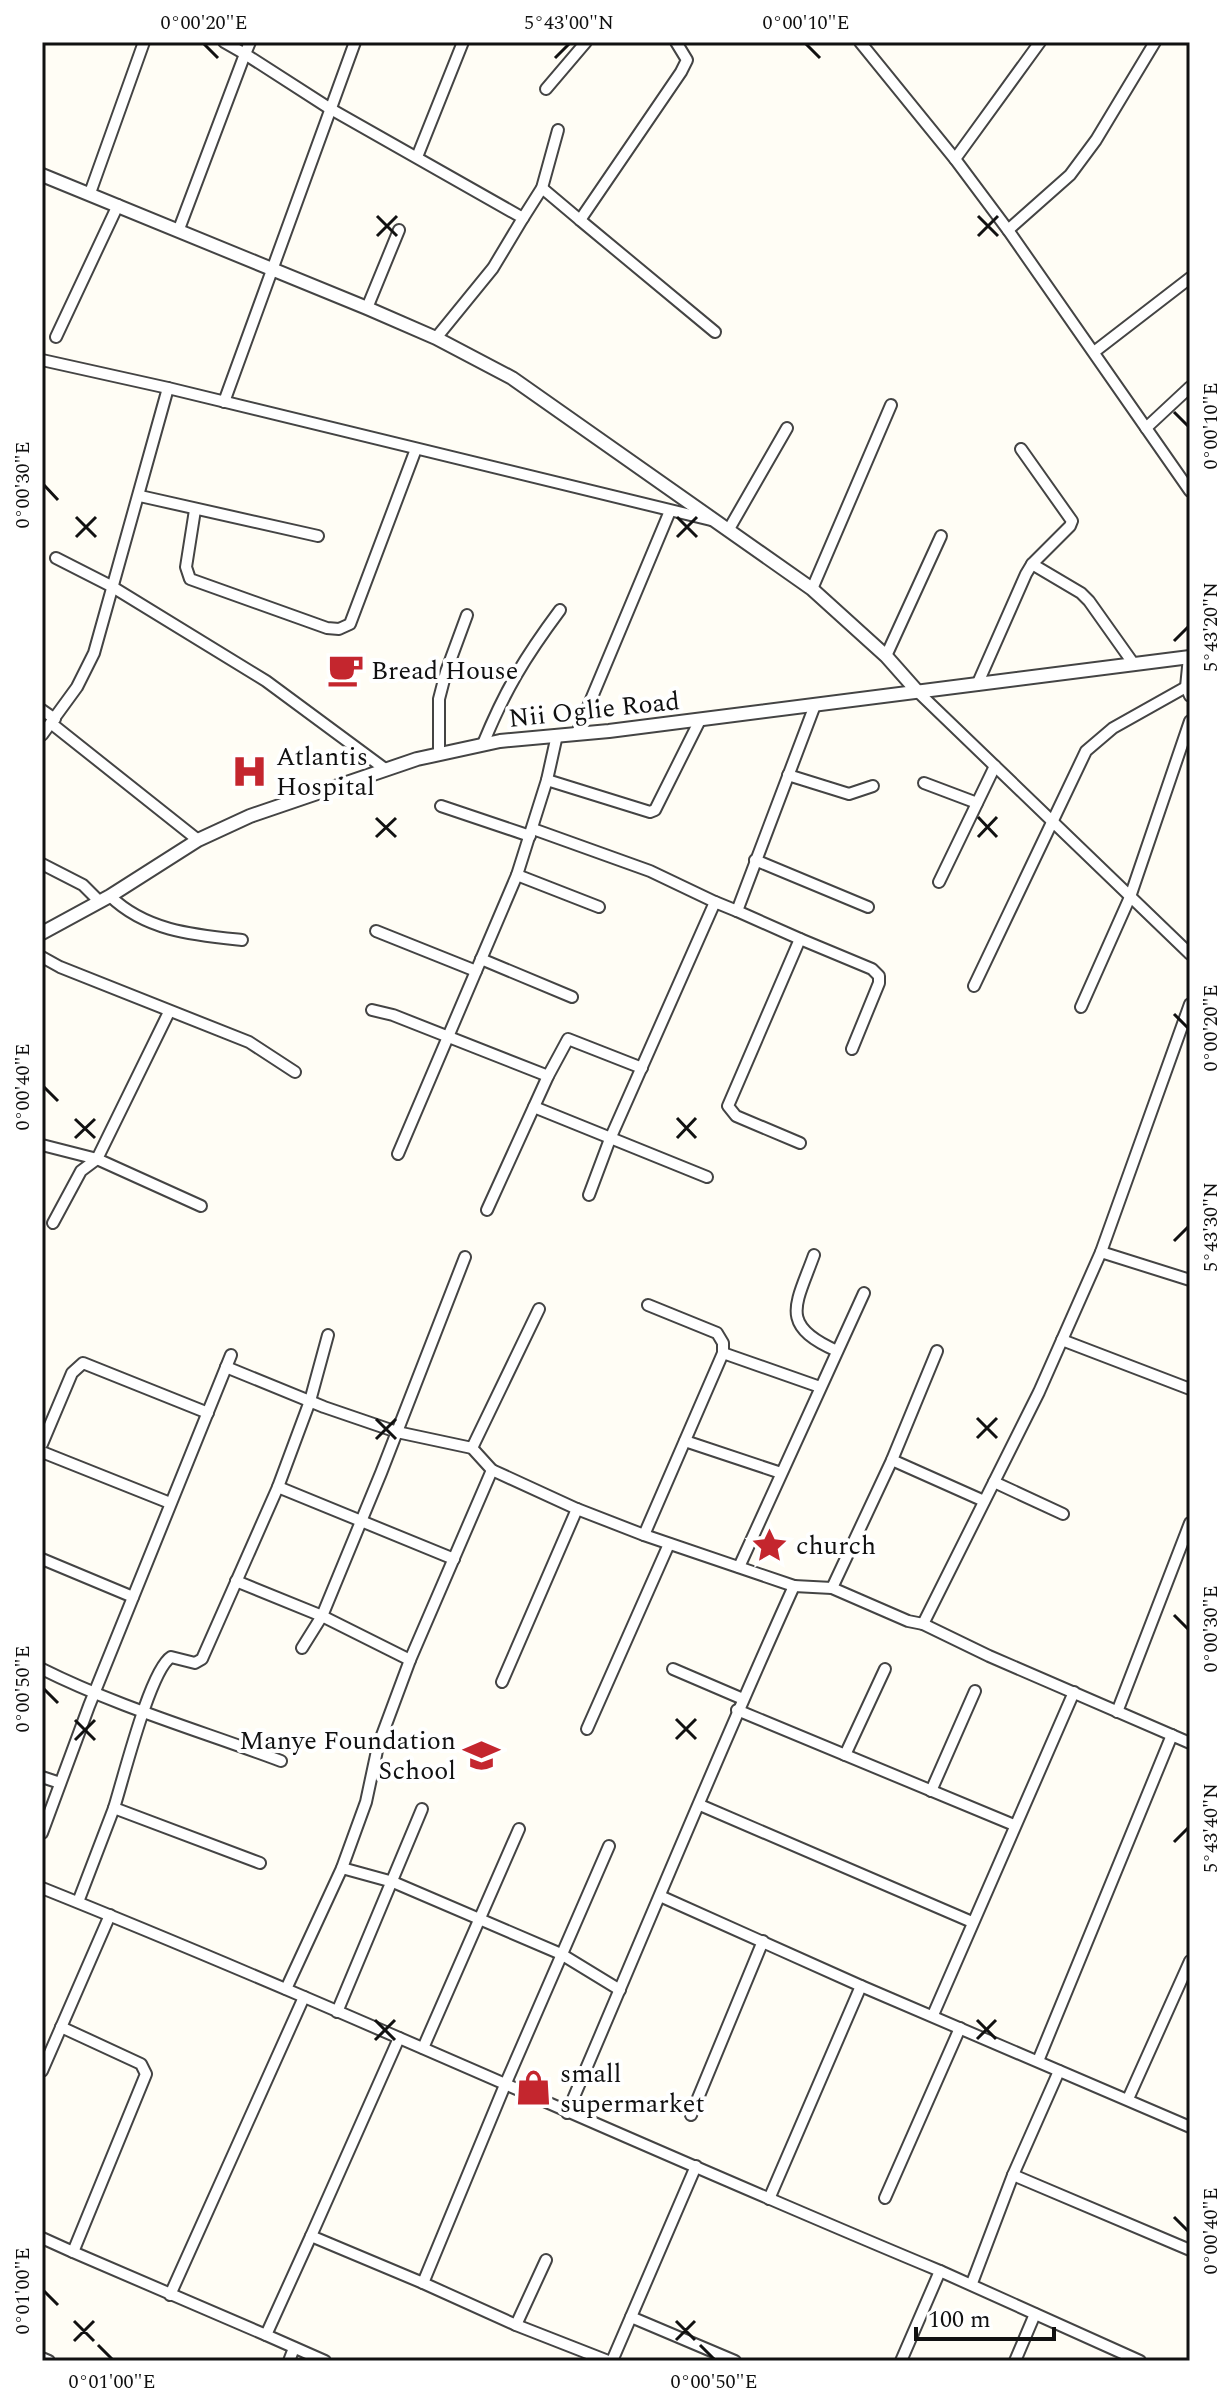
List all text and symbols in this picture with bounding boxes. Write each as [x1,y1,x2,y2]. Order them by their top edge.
text: 0°00'20"E [160,8,248,38]
text: 5°43'00"N [524,8,614,38]
text: 0°00'10"E [762,8,850,38]
text: 0°00'10"E [1196,382,1226,470]
text: 0°00'30"E [8,441,38,529]
text: 5°43'20"N [1196,582,1226,672]
cafe icon: Bread House [326,651,364,689]
place label: Bread House [371,651,518,691]
street label: Nii Oglie Road [507,681,682,739]
place label: Atlantis Hospital [276,737,375,807]
hospital icon: Atlantis Hospital [231,752,269,790]
text: 0°00'20"E [1196,984,1226,1072]
text: 0°00'40"E [8,1043,38,1131]
text: 5°43'30"N [1196,1182,1226,1272]
place icon: church [751,1526,789,1564]
place label: church [796,1526,876,1566]
text: 0°00'30"E [1196,1585,1226,1673]
text: 0°00'50"E [8,1645,38,1733]
place label: Manye Foundation School [239,1721,456,1791]
school or university icon: Manye Foundation School [463,1736,501,1774]
text: 5°43'40"N [1196,1783,1226,1873]
place label: small supermarket [560,2054,705,2124]
shop icon: small supermarket [515,2069,553,2107]
text: 0°00'40"E [1196,2187,1226,2275]
text: 0°01'00"E [8,2247,38,2335]
scale bar [916,2291,1054,2341]
text: 100 m [928,2302,991,2338]
text: 0°01'00"E [68,2367,156,2397]
text: 0°00'50"E [670,2367,758,2397]

